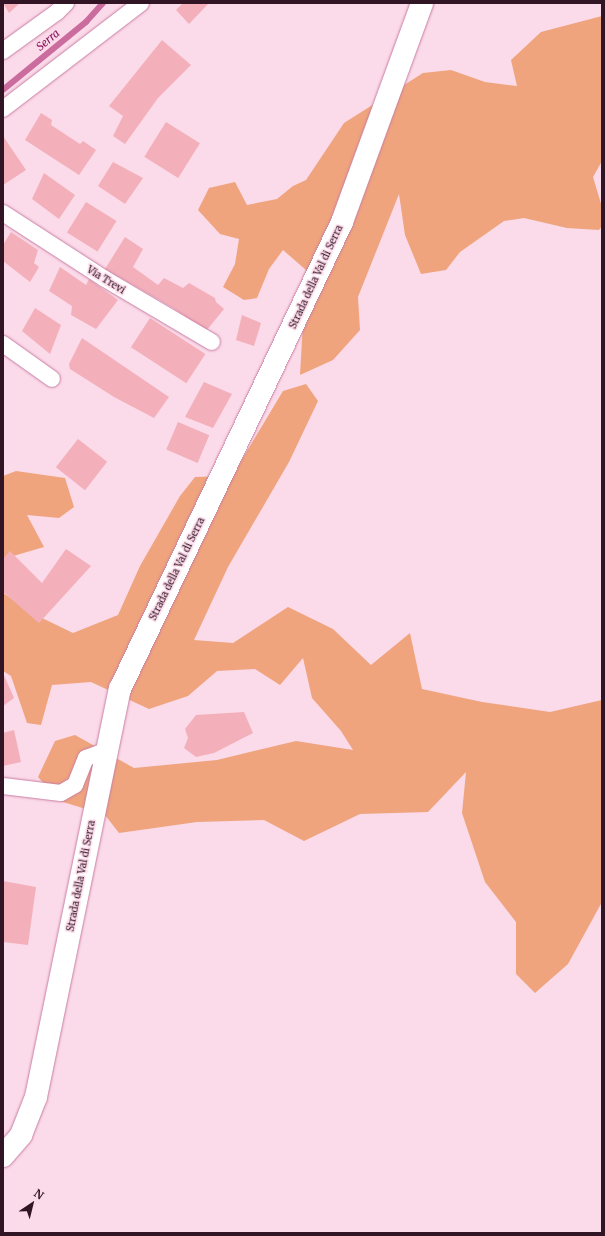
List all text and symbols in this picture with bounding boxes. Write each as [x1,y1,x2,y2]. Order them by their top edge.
water label: Serra [34,27,62,53]
street label: Strada della Val di Serra [287,223,345,331]
street label: Via Trevi [85,264,127,296]
street label: Strada della Val di Serra [147,516,207,622]
street label: Strada della Val di Serra [64,819,98,933]
north arrow [12,1184,52,1224]
text: N [31,1186,46,1202]

